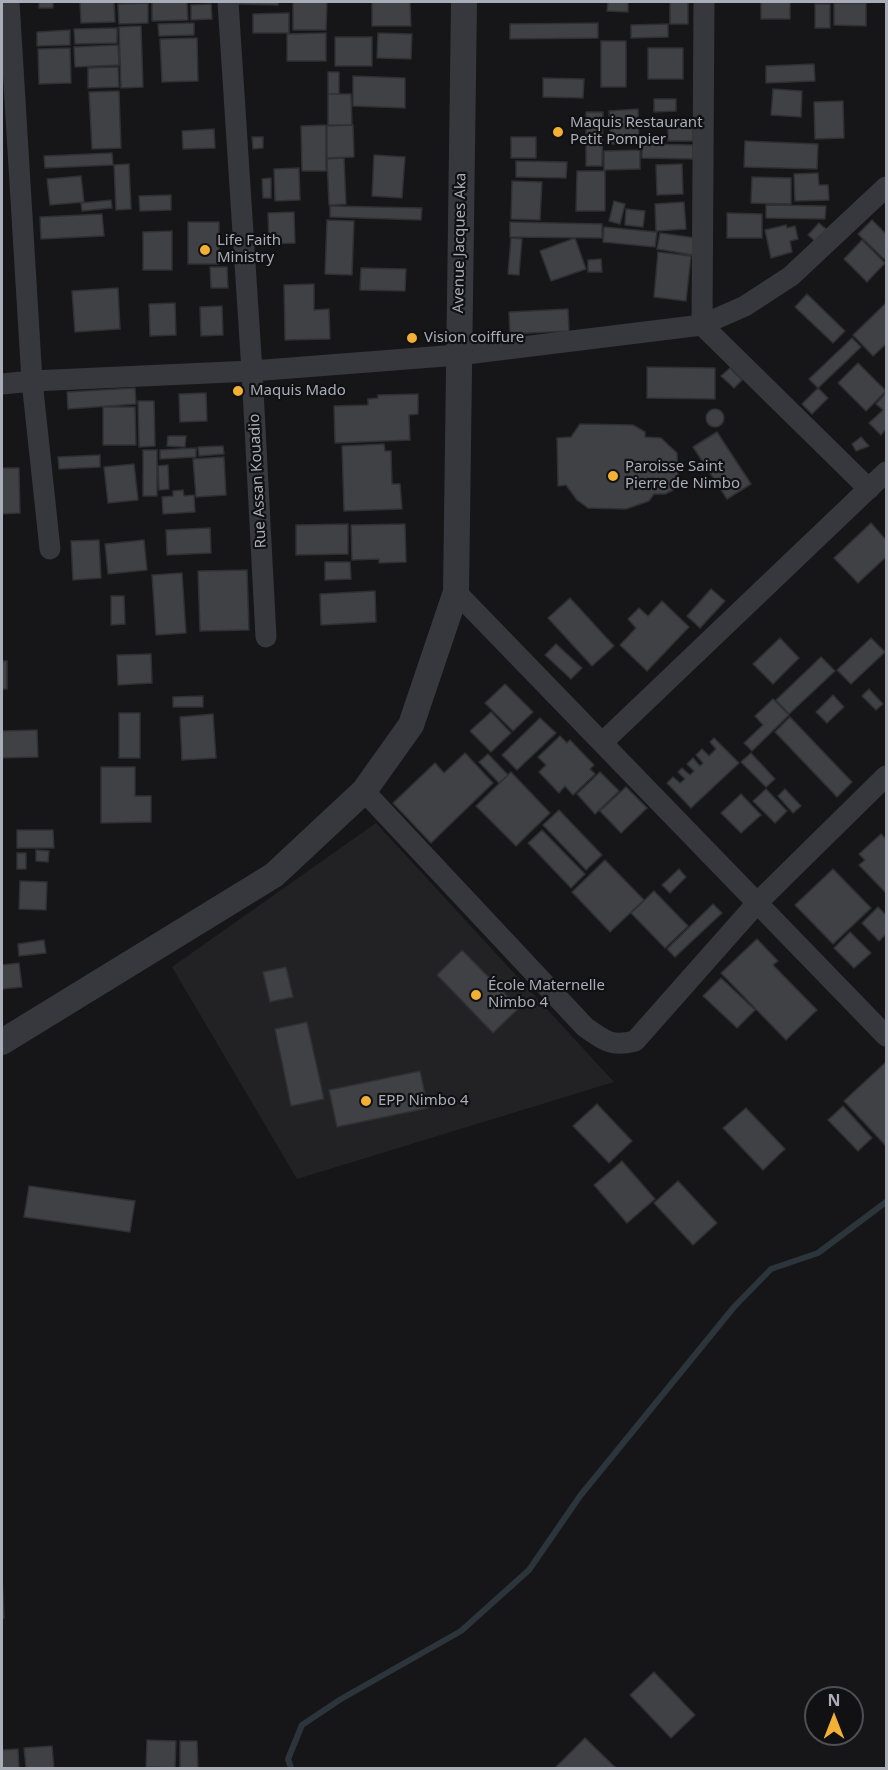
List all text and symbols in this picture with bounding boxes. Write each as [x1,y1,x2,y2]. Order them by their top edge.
place label: Maquis Restaurant Petit Pompier [570,114,703,149]
marker: Maquis Restaurant Petit Pompier [551,125,565,139]
street label: Avenue Jacques Aka [450,173,470,313]
place label: Life Faith Ministry [217,232,281,267]
marker: Life Faith Ministry [198,243,212,257]
place label: Vision coiffure [424,329,524,347]
marker: Vision coiffure [405,331,419,345]
place label: Maquis Mado [250,382,346,400]
marker: Maquis Mado [231,384,245,398]
street label: Rue Assan Kouadio [245,413,271,549]
place label: Paroisse Saint Pierre de Nimbo [625,458,740,493]
marker: Paroisse Saint Pierre de Nimbo [606,469,620,483]
place label: École Maternelle Nimbo 4 [488,977,605,1012]
marker: École Maternelle Nimbo 4 [469,988,483,1002]
place label: EPP Nimbo 4 [378,1092,468,1110]
marker: EPP Nimbo 4 [359,1094,373,1108]
north arrow [804,1686,864,1746]
text: N [827,1689,841,1711]

